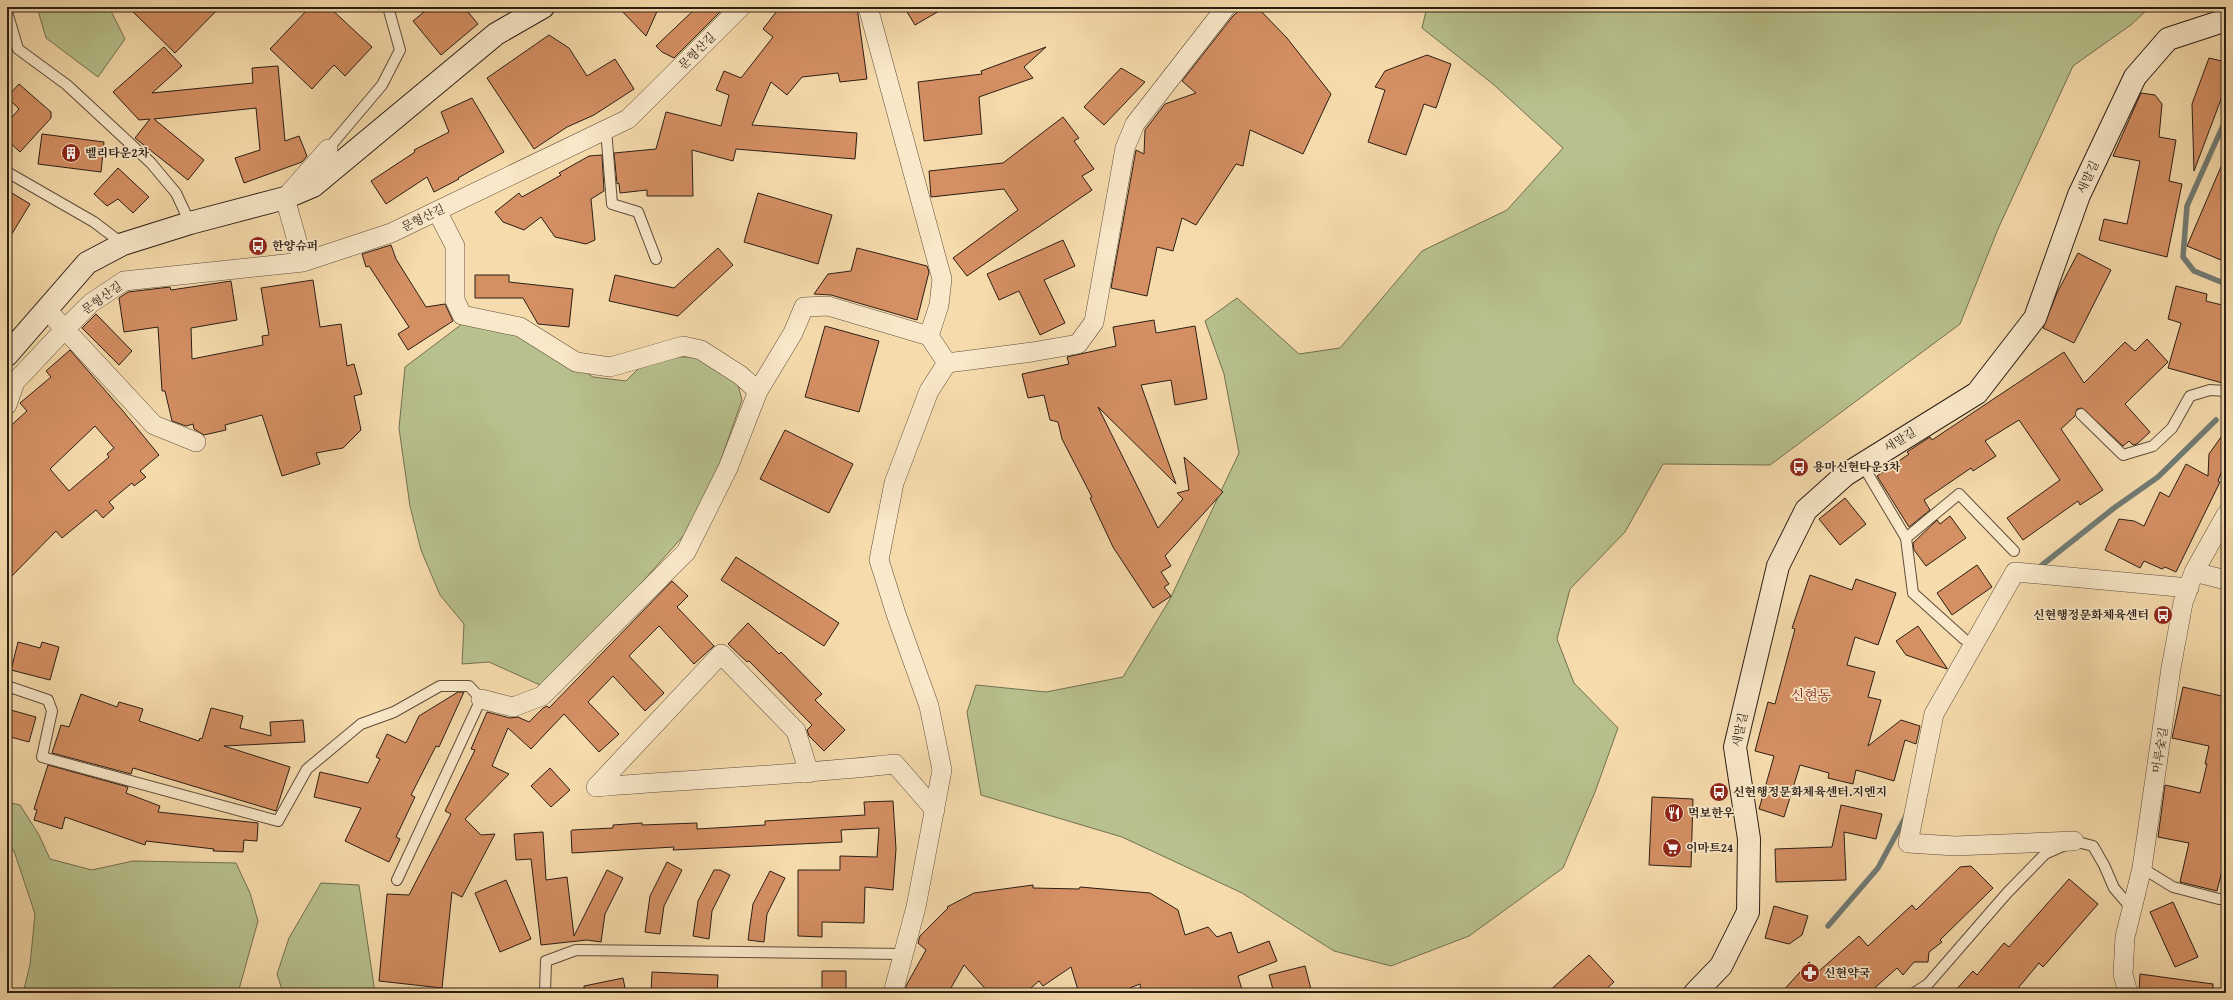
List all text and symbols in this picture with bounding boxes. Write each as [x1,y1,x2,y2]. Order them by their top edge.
street label: 문형산길 [674,28,719,73]
building icon: 벨리타운2차 [60,142,82,164]
place label: 벨리타운2차 [85,144,150,161]
street label: 새말길 [2072,157,2103,196]
street label: 문형산길 [398,200,447,235]
bus stop icon: 한양슈퍼 [247,235,269,257]
place label: 한양슈퍼 [272,237,318,254]
street label: 문형산길 [78,277,125,318]
street label: 새말길 [1880,423,1919,456]
bus stop icon: 용마신현타운3차 [1788,456,1810,478]
place label: 용마신현타운3차 [1813,458,1901,475]
bus stop icon: 신현행정문화체육센터 [2152,604,2174,626]
place label: 신현행정문화체육센터 [2033,606,2149,623]
district label: 신현동 [1791,685,1832,705]
street label: 새말길 [1728,711,1751,749]
street label: 머루숯길 [2147,726,2172,774]
bus stop icon: 신현행정문화체육센터.지엔지 [1708,781,1730,803]
place label: 신현행정문화체육센터.지엔지 [1733,783,1887,800]
restaurant icon: 먹보한우 [1663,802,1685,824]
place label: 먹보한우 [1688,804,1735,821]
supermarket icon: 이마트24 [1661,837,1683,859]
place label: 이마트24 [1686,839,1733,856]
pharmacy icon: 신현약국 [1799,962,1821,984]
place label: 신현약국 [1824,964,1871,981]

